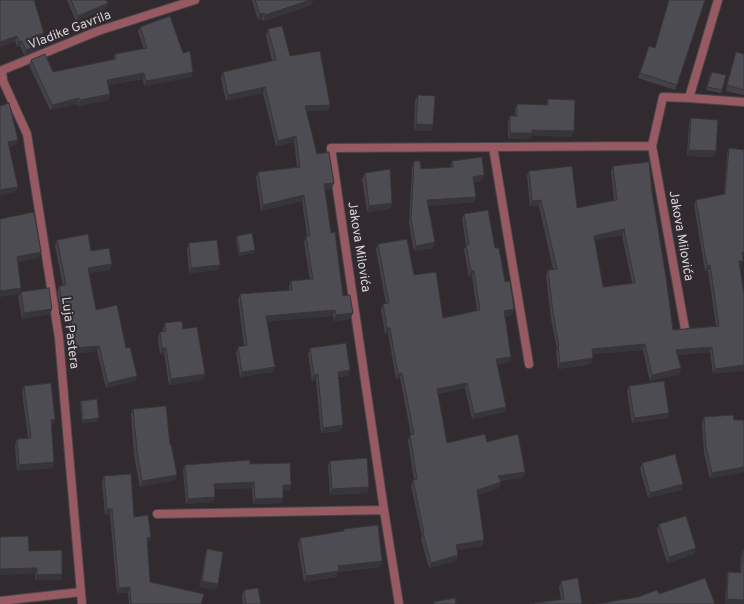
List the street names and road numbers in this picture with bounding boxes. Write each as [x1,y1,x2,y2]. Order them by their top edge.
street label: Vladike Gavrila [27,8,113,54]
street label: Jakova Milovića [664,190,696,282]
street label: Jakova Milovića [343,201,373,293]
street label: Luja Pastera [57,296,81,370]

